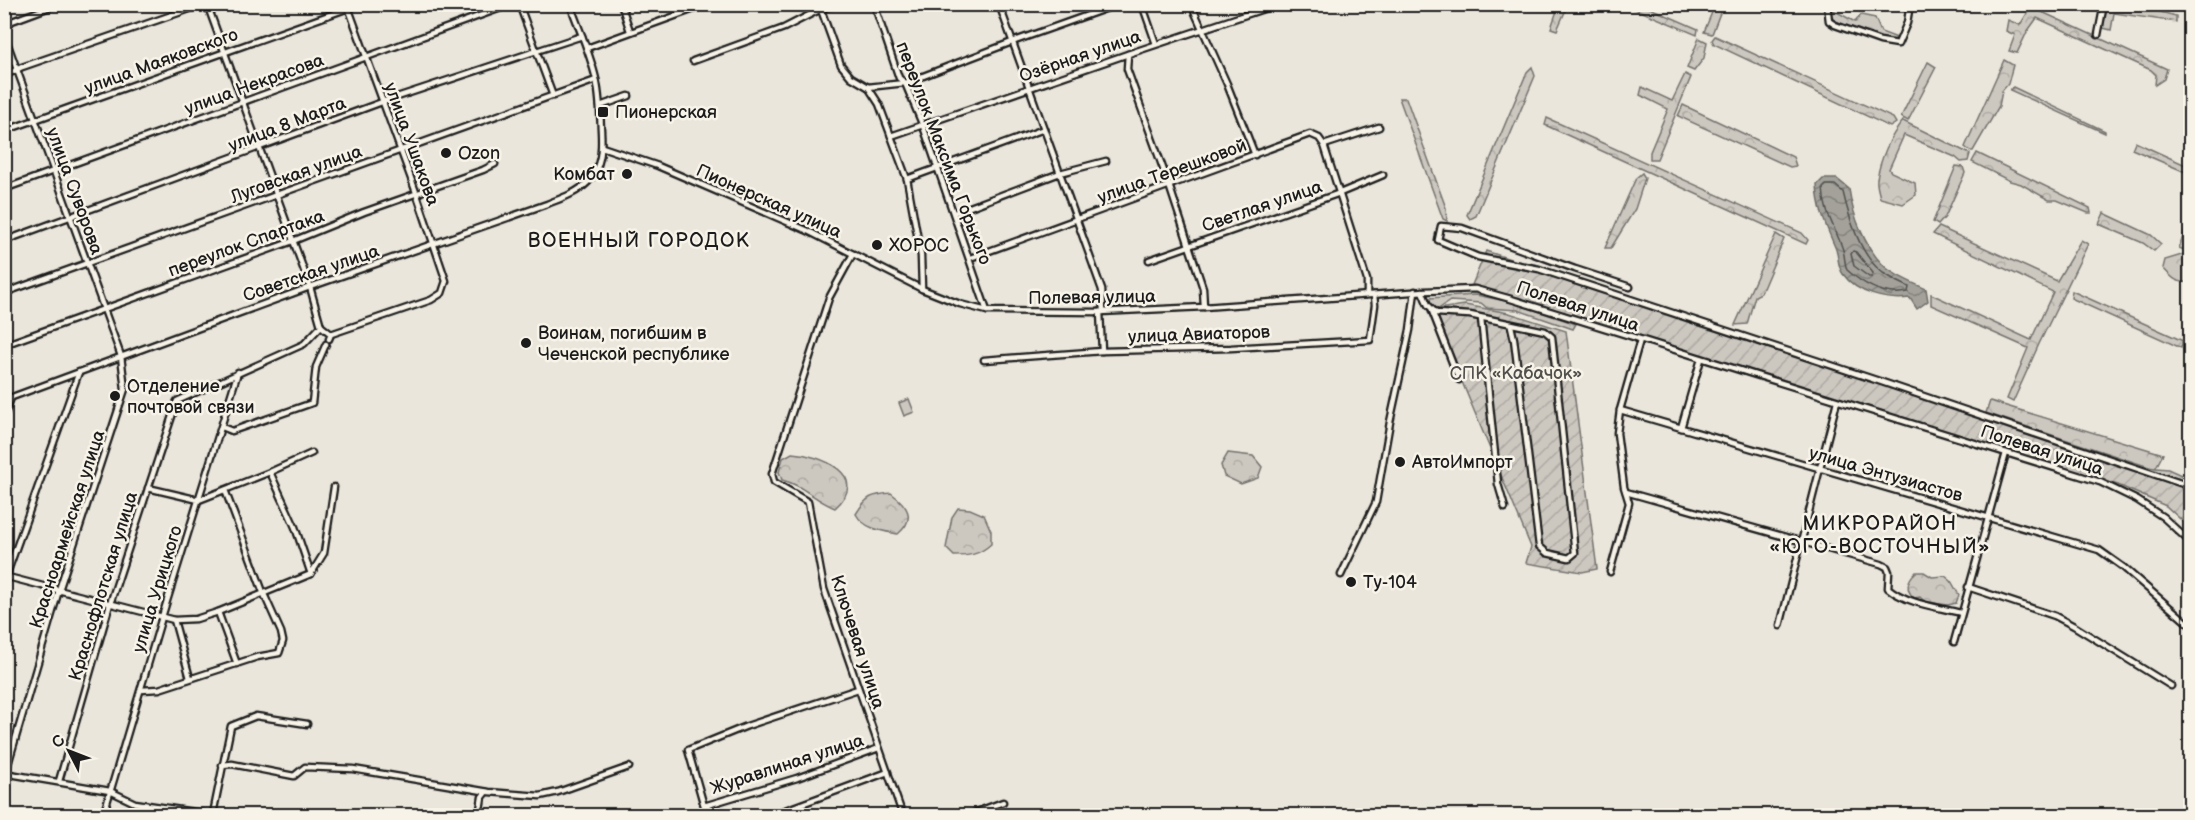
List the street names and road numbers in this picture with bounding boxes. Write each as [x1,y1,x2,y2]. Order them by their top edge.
street label: улица Маяковского [82,24,241,99]
street label: Озёрная улица [1017,26,1144,87]
street label: переулок Максима Горького [891,39,996,268]
street label: улица Некрасова [182,49,327,119]
street label: улица Ушакова [379,80,444,209]
street label: улица 8 Марта [225,92,349,157]
street label: улица Суворова [42,125,107,258]
street label: улица Терешковой [1095,135,1250,208]
street label: Луговская улица [227,141,365,208]
street label: Пионерская улица [693,160,845,243]
street label: Светлая улица [1199,176,1325,237]
street label: переулок Спартака [165,205,327,281]
street label: Советская улица [240,240,382,307]
street label: Полевая улица [1514,277,1642,336]
street label: Полевая улица [1028,286,1156,309]
street label: улица Авиаторов [1128,322,1271,347]
street label: Полевая улица [1978,421,2106,480]
street label: Красноармейская улица [25,427,110,631]
street label: улица Энтузиастов [1807,443,1966,507]
street label: Краснофлотская улица [65,489,142,683]
street label: улица Урицкого [128,523,187,655]
street label: Ключевая улица [826,573,889,712]
street label: Журавлиная улица [708,730,867,799]

